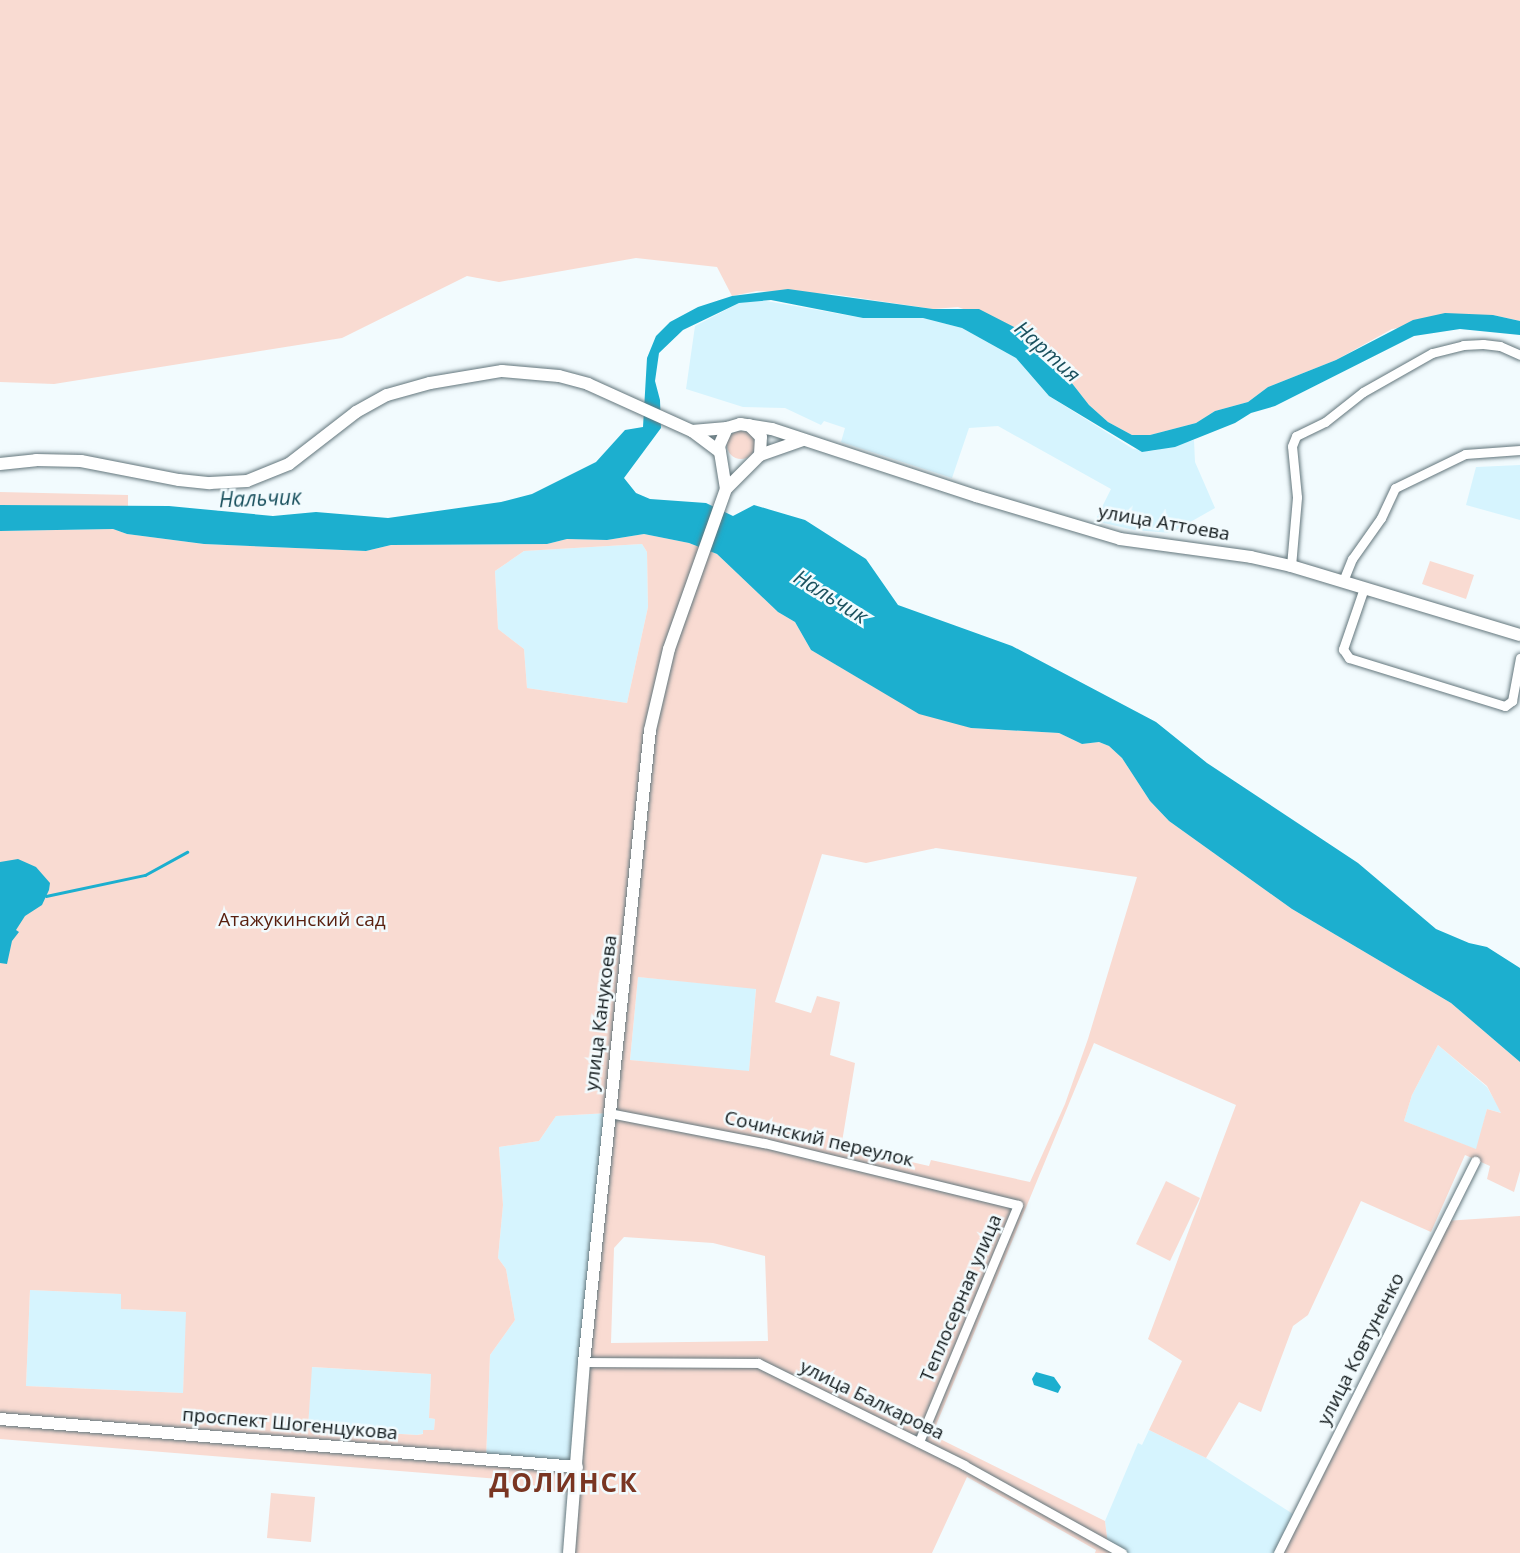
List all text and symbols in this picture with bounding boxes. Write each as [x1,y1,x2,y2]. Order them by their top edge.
water label: Нартия [1010,315,1086,387]
water label: Нальчик [218,484,302,512]
street label: улица Аттоева [1096,500,1232,546]
water label: Нальчик [789,564,873,628]
park label: Атажукинский сад [218,909,386,931]
street label: улица Канукоева [580,934,622,1092]
street label: Сочинский переулок [722,1106,916,1172]
street label: Теплосерная улица [915,1211,1007,1385]
street label: улица Ковтуненко [1313,1269,1409,1429]
street label: улица Балкарова [796,1355,948,1445]
street label: проспект Шогенцукова [181,1403,399,1445]
district label: ДОЛИНСК [490,1467,638,1499]

